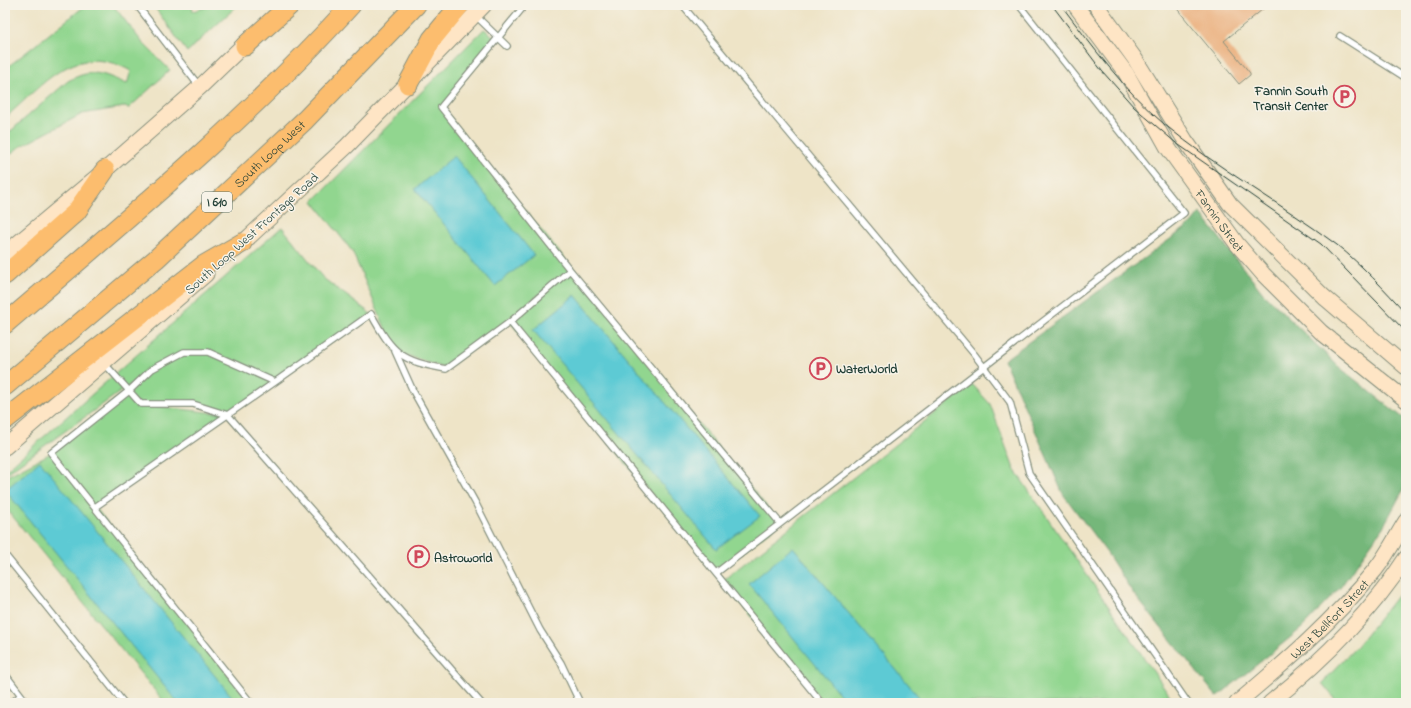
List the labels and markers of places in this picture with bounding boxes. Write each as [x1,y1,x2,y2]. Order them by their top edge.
place label: Fannin South Transit Center [1253,82,1329,116]
parking icon: Fannin South Transit Center [1331,84,1357,110]
parking icon: WaterWorld [808,355,834,381]
place label: WaterWorld [836,360,898,379]
parking icon: Astroworld [405,544,431,570]
place label: Astroworld [434,549,493,568]

